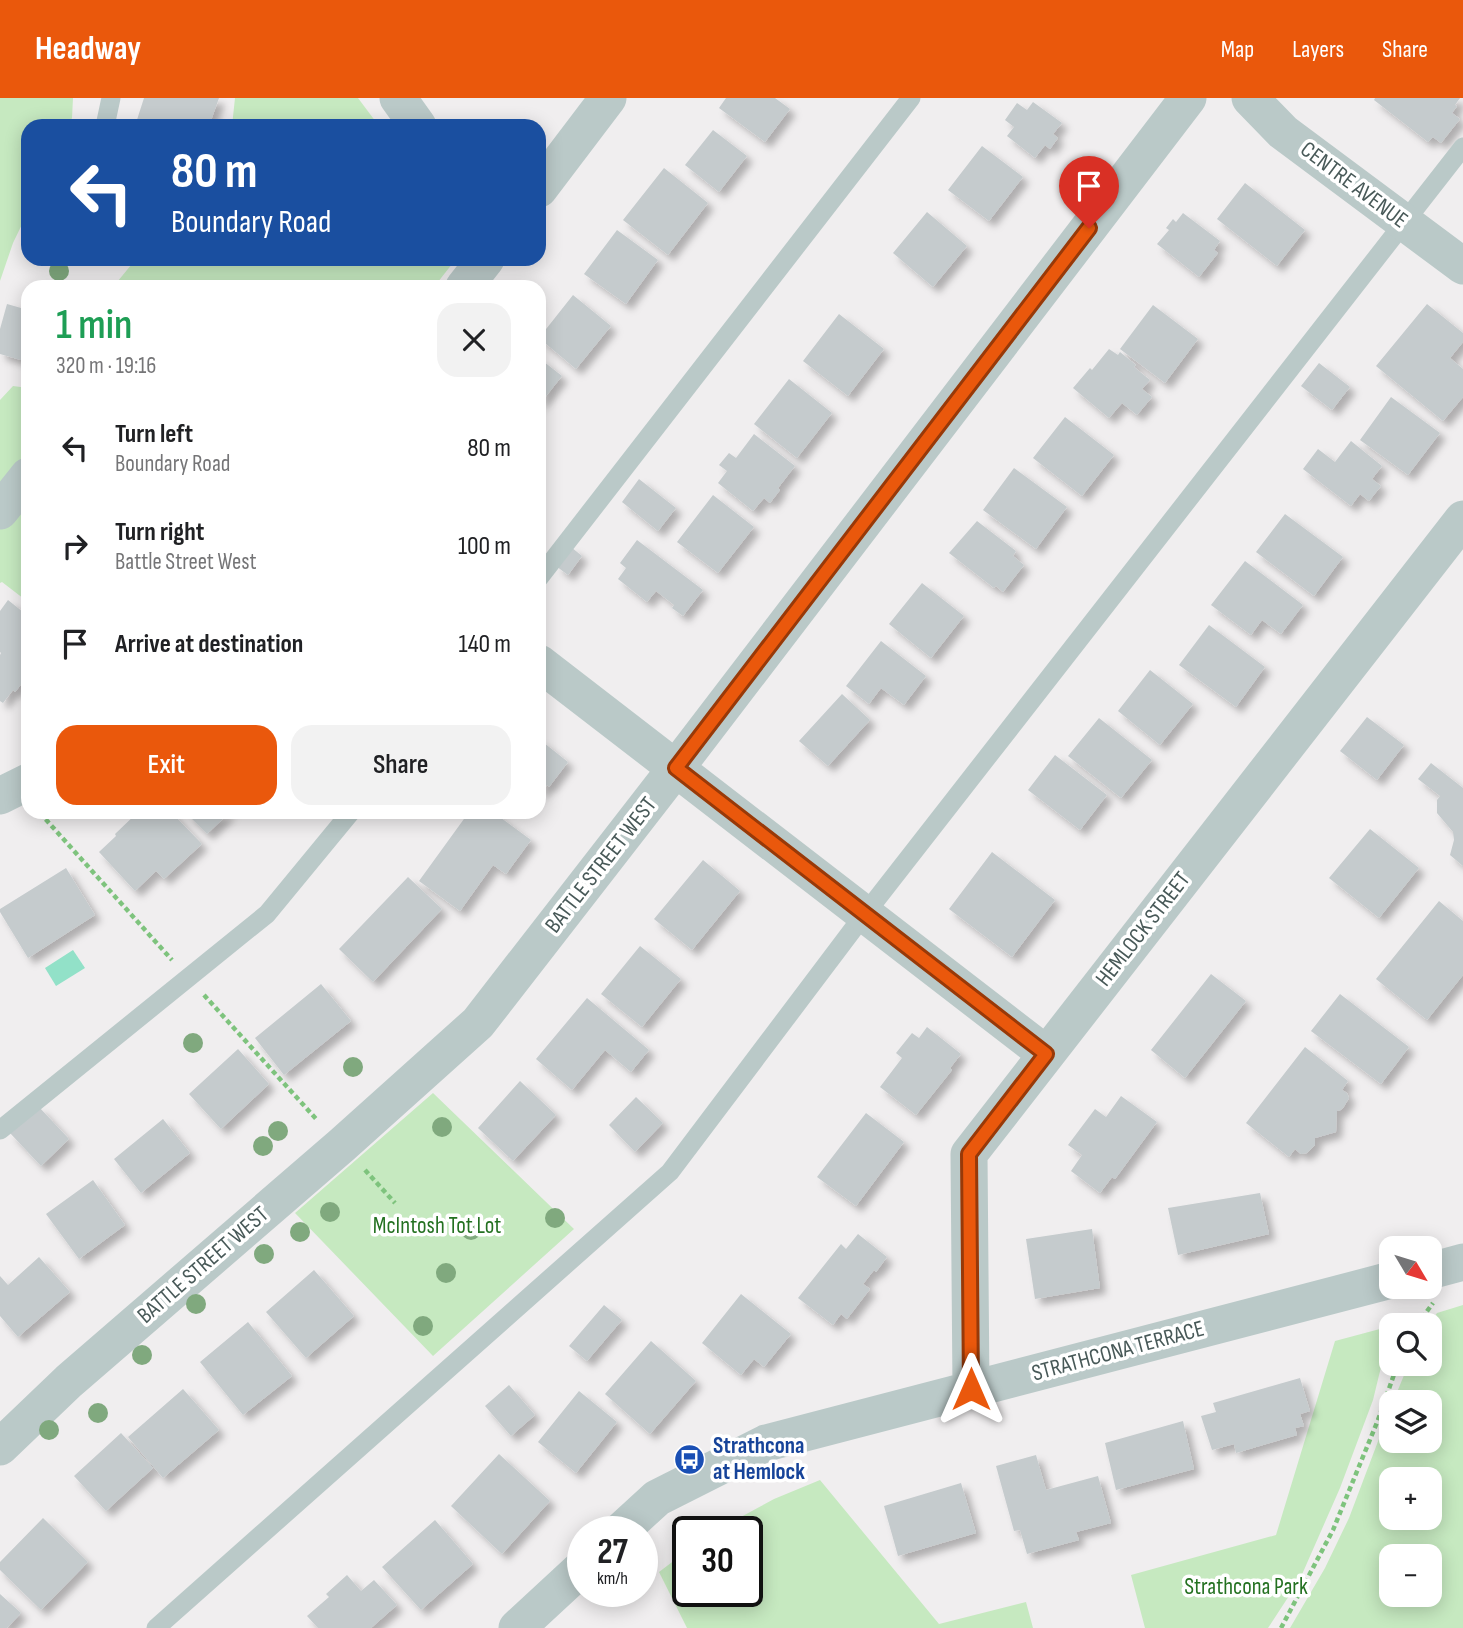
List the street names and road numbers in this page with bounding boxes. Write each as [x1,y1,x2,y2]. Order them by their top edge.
street label: CENTRE AVENUE [1295,136,1413,234]
street label: BATTLE STREET WEST [539,792,663,938]
street label: HEMLOCK STREET [1090,866,1196,992]
street label: BATTLE STREET WEST [132,1200,274,1330]
street label: STRATHCONA TERRACE [1029,1315,1207,1387]

